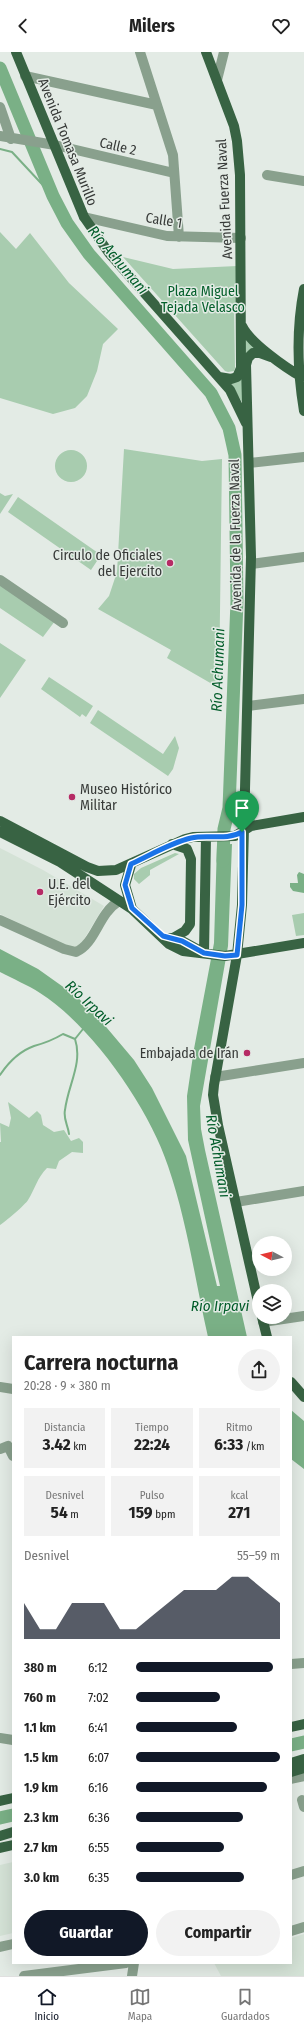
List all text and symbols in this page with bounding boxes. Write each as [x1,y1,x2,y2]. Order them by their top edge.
icon: back [12,15,34,37]
text: Milers [129,15,175,37]
icon: heart [270,15,292,37]
street label: Avenida Tomasa Murillo [34,76,101,208]
street label: Calle 2 [98,134,138,159]
street label: Avenida Fuerza Naval [213,138,236,260]
street label: Calle 1 [144,209,183,232]
water label: Río Achumani [84,222,152,298]
park label: Plaza Miguel Tejada Velasco [161,283,245,316]
street label: Avenida de la Fuerza Naval [226,458,245,611]
place label: Circulo de Oficiales del Ejercito [53,547,162,580]
marker: Circulo de Oficiales del Ejercito [165,558,175,568]
water label: Río Achumani [208,628,228,712]
place label: Museo Histórico Militar [80,781,172,814]
pin [225,791,259,832]
marker: Museo Histórico Militar [67,792,77,802]
icon: arrive [231,797,253,819]
place label: U.E. del Ejército [48,876,91,909]
marker: U.E. del Ejército [35,887,45,897]
water label: Río Irpavi [61,976,117,1030]
place label: Embajada de Irán [140,1045,239,1062]
marker: Embajada de Irán [242,1048,252,1058]
water label: Río Achumani [202,1113,234,1199]
north arrow [252,1236,292,1276]
map controls [252,1236,292,1324]
button: layers [252,1284,292,1324]
water label: Río Irpavi [191,1297,249,1315]
text: Carrera nocturna [24,1349,178,1376]
button: share [238,1349,280,1391]
text: 20:28 · 9 × 380 m [24,1378,111,1393]
text: Distancia [44,1421,85,1434]
text: Tiempo [135,1421,169,1434]
text: Ritmo [226,1421,253,1434]
text: 3.42 [43,1434,71,1455]
text: 22:24 [134,1434,170,1455]
text: 6:33 [214,1434,243,1455]
text: km [71,1440,87,1453]
text: /km [243,1440,265,1453]
text: Desnivel [46,1489,84,1502]
text: Pulso [140,1489,164,1502]
text: kcal [230,1489,248,1502]
text: 54 [51,1502,68,1523]
text: 159 [129,1502,153,1523]
text: 271 [228,1502,250,1523]
text: m [68,1508,79,1521]
text: bpm [153,1508,175,1521]
text: Desnivel [24,1548,69,1563]
text: 55–59 m [237,1548,280,1563]
text: 380 m [24,1660,57,1675]
text: 6:12 [88,1660,107,1675]
text: 760 m [24,1690,56,1705]
text: 7:02 [88,1690,108,1705]
text: 1.1 km [24,1720,56,1735]
text: 6:41 [88,1720,108,1735]
text: 1.5 km [24,1750,58,1765]
text: 6:07 [88,1750,109,1765]
text: 1.9 km [24,1780,58,1795]
text: 6:16 [88,1780,108,1795]
text: 2.3 km [24,1810,59,1825]
text: 6:36 [88,1810,110,1825]
text: 2.7 km [24,1840,58,1855]
text: 6:55 [88,1840,109,1855]
text: 3.0 km [24,1870,59,1885]
text: 6:35 [88,1870,109,1885]
button: Guardar [24,1910,148,1956]
button: Compartir [156,1910,280,1956]
tab: Inicio [34,1986,59,2023]
tab: Mapa [128,1986,152,2023]
tab: Guardados [221,1986,270,2023]

